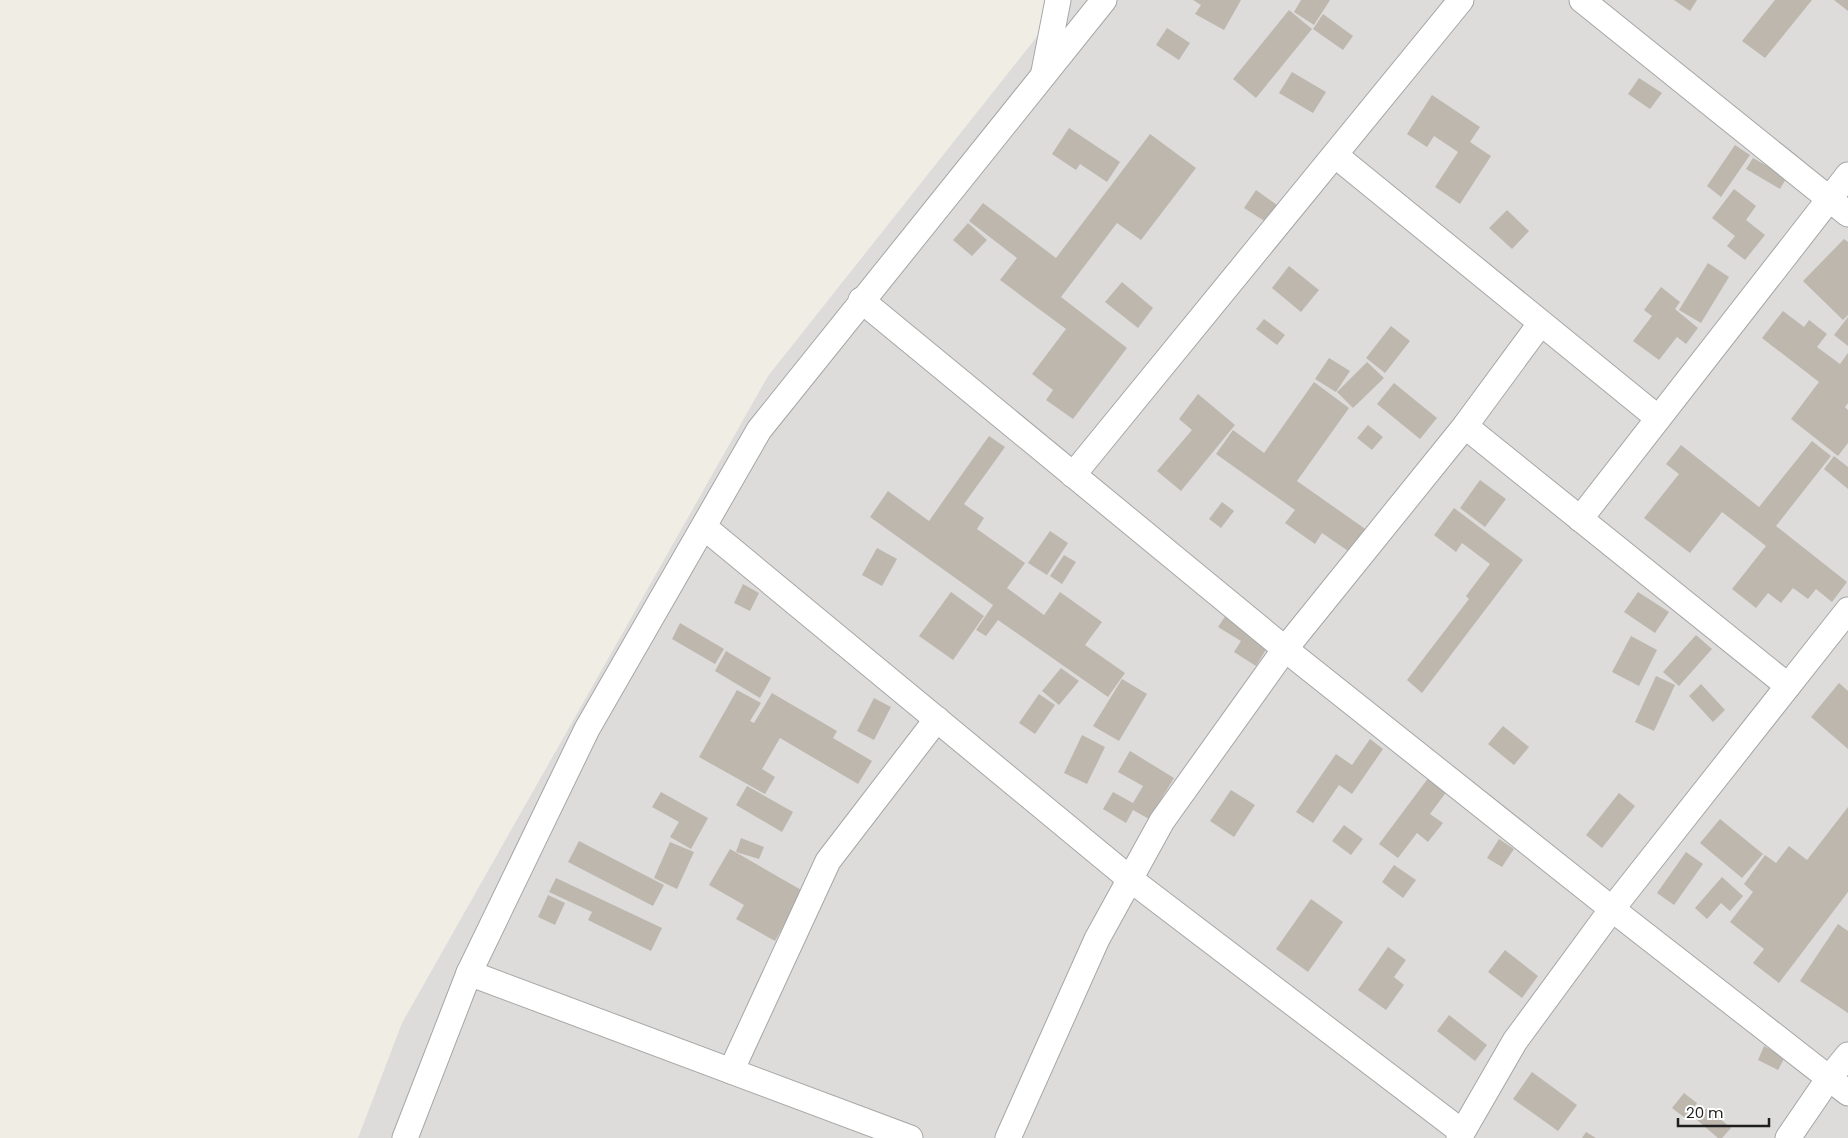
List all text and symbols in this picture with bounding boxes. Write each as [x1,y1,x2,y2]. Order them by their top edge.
scale bar [1678,1096,1769,1128]
text: 20 m [1686,1102,1724,1123]

